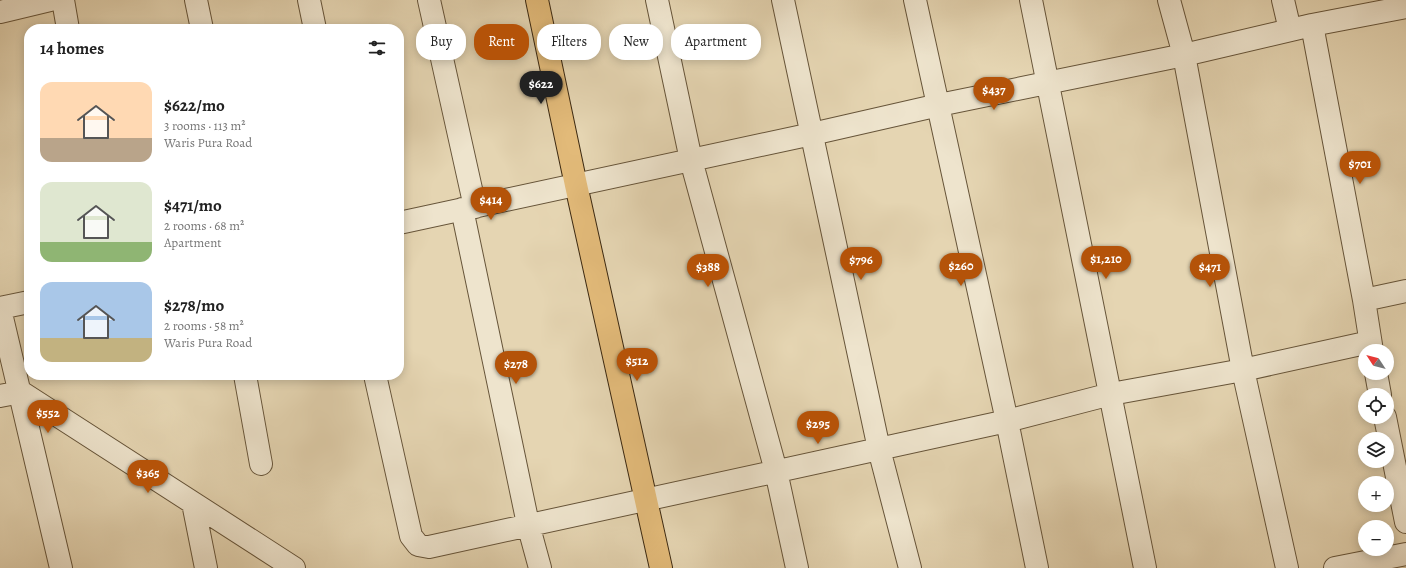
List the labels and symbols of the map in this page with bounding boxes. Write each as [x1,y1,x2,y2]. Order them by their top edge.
pin: $622 [517,71,565,105]
pin: $437 [970,77,1018,111]
pin: $701 [1336,151,1384,185]
pin: $414 [467,187,515,221]
pin: $1,210 [1073,246,1139,280]
pin: $796 [837,247,885,281]
pin: $260 [937,253,985,287]
pin: $388 [684,254,732,288]
pin: $471 [1186,254,1234,288]
north arrow [1358,344,1394,380]
pin: $512 [613,348,661,382]
pin: $278 [492,351,540,385]
pin: $552 [24,400,72,434]
pin: $295 [794,411,842,445]
pin: $365 [124,460,172,494]

